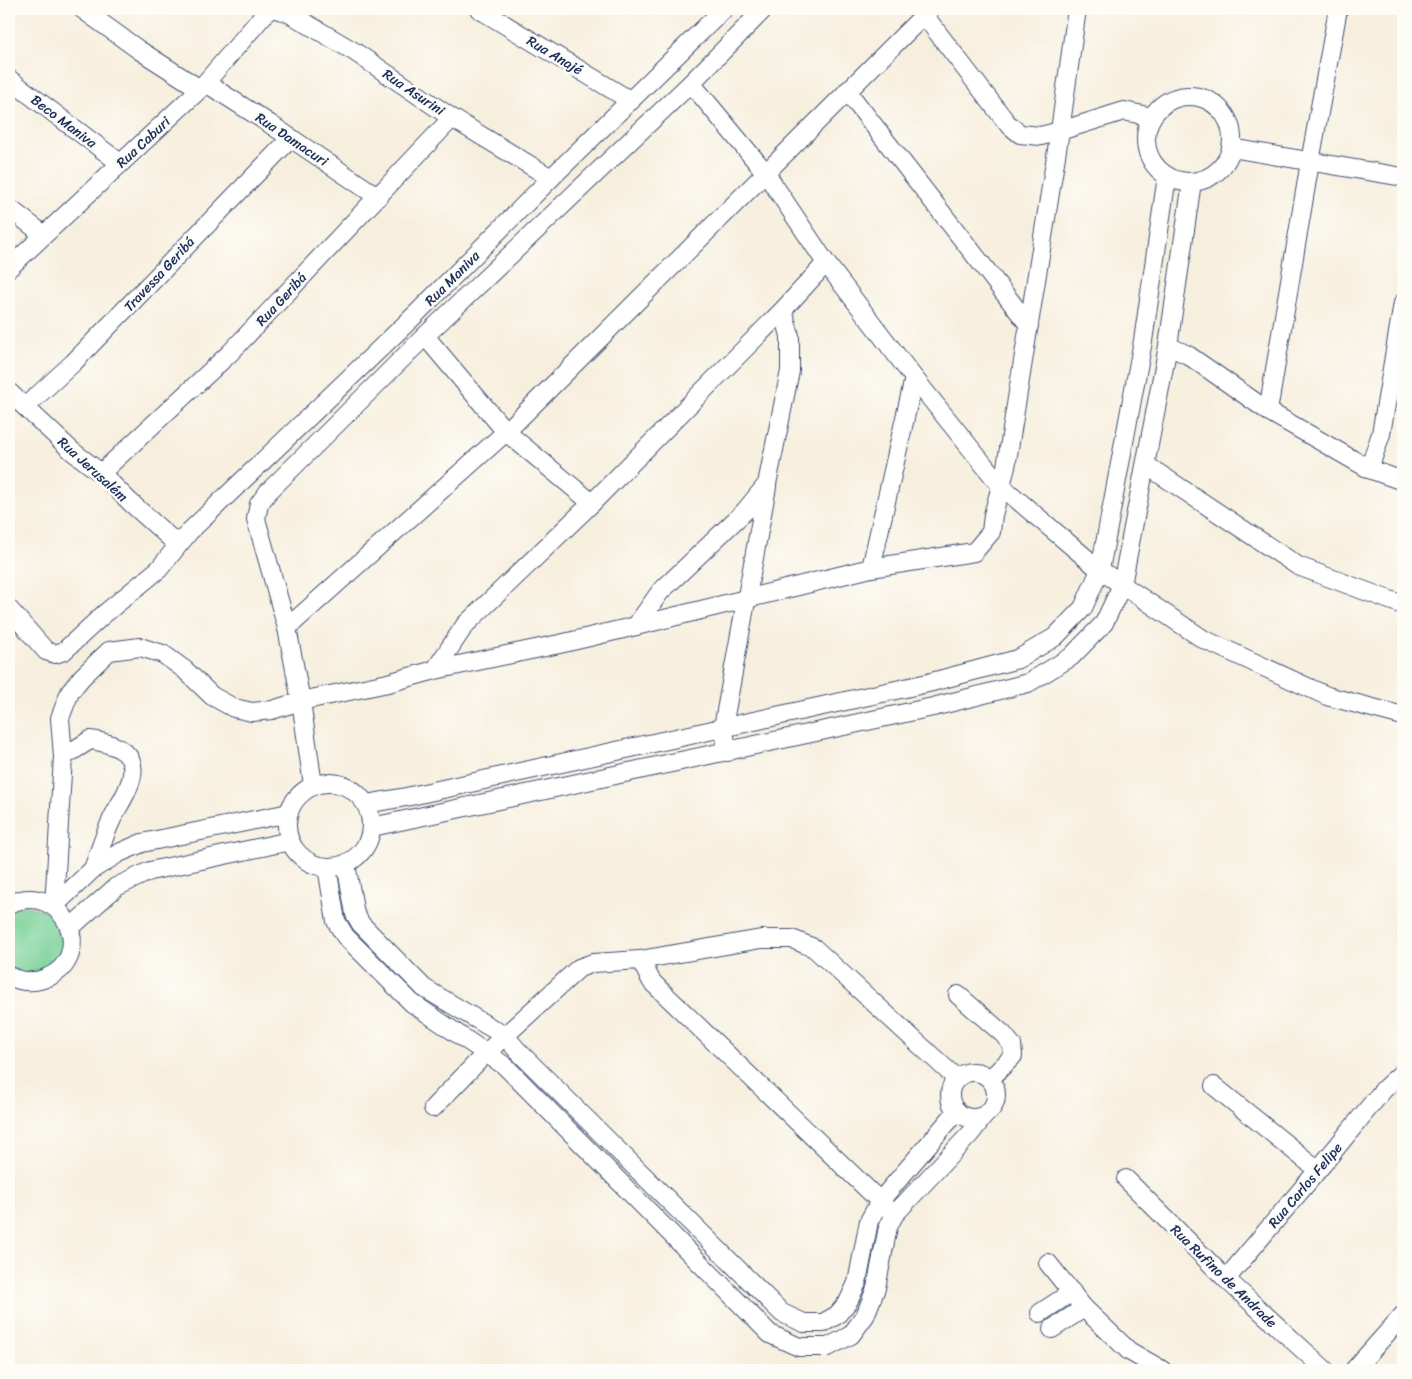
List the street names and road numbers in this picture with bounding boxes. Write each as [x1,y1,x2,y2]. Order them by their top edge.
street label: Rua Anajé [522,29,588,82]
street label: Rua Asurini [377,62,451,123]
street label: Beco Maniva [25,88,103,155]
street label: Rua Damacuri [250,106,334,174]
street label: Rua Caburi [110,110,177,174]
street label: Travessa Geribá [118,231,201,318]
street label: Rua Maniva [419,244,487,312]
street label: Rua Geribá [250,267,313,332]
street label: Rua Jerusalém [51,430,134,508]
street label: Rua Carlos Felipe [1262,1137,1349,1234]
street label: Rua Rufino de Andrade [1164,1218,1283,1334]

